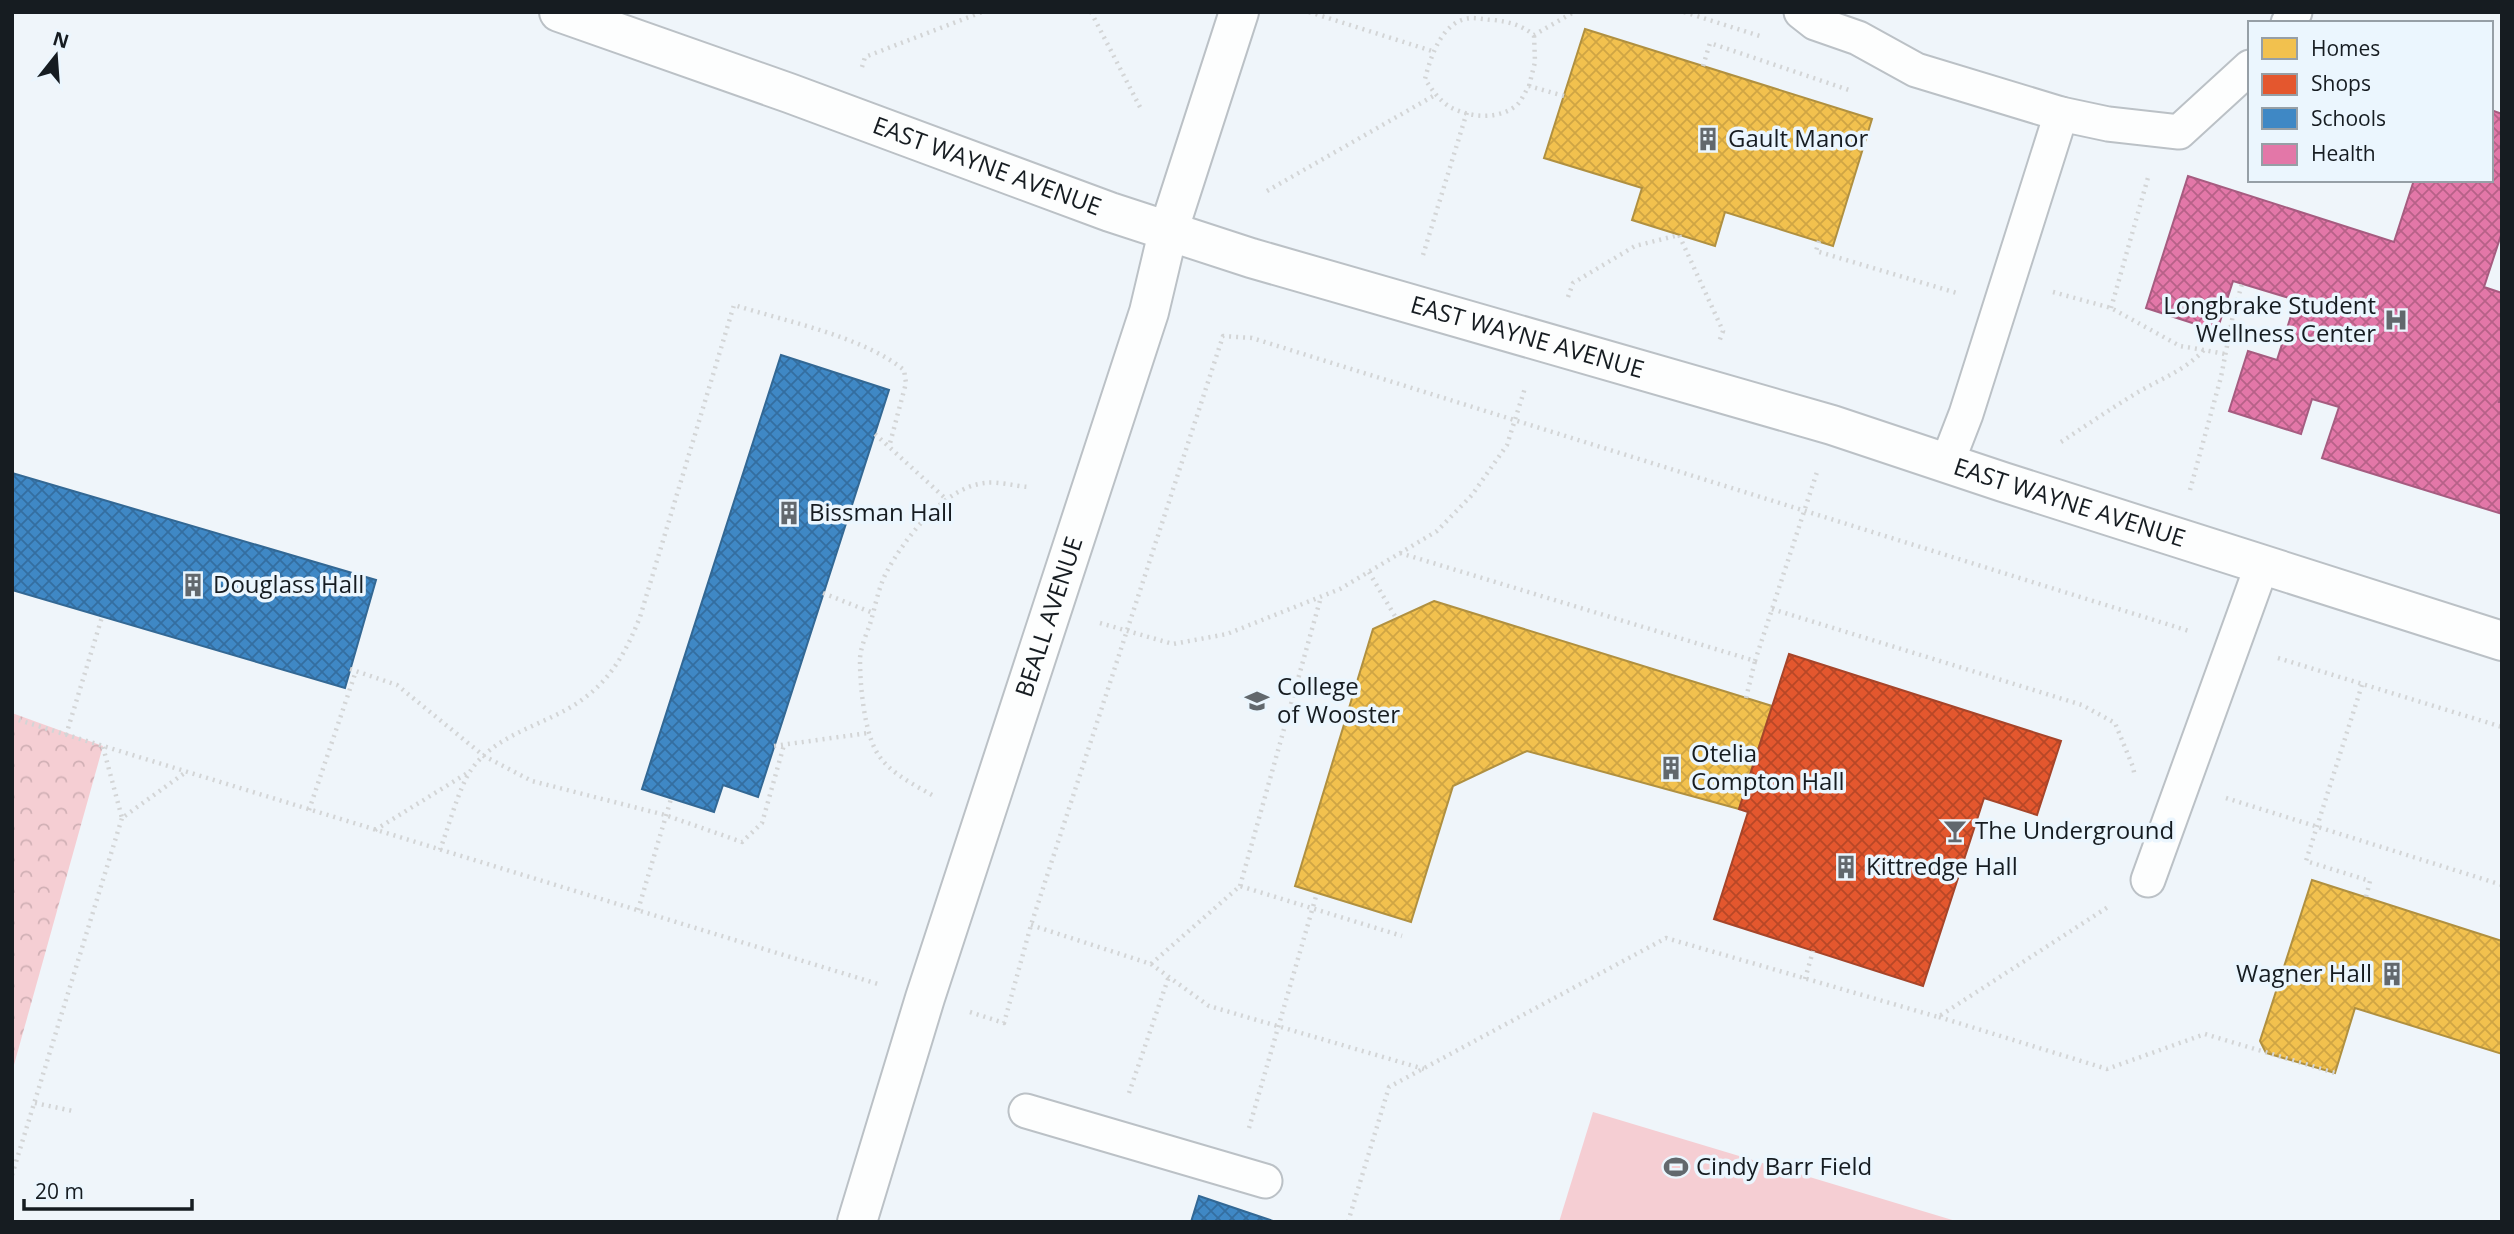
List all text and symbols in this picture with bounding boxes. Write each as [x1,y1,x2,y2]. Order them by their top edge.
north arrow [21,21,91,91]
legend [2248,21,2493,182]
text: N [50,25,72,54]
text: Homes [2311,34,2380,62]
text: Shops [2311,69,2371,97]
text: Schools [2311,104,2386,132]
street label: EAST WAYNE AVENUE [869,108,1106,222]
place label: Gault Manor [1728,121,1868,154]
building icon: Gault Manor [1694,125,1722,153]
text: Health [2311,139,2376,167]
street label: EAST WAYNE AVENUE [1407,287,1648,385]
place label: Longbrake Student Wellness Center [2163,288,2376,349]
hospital icon: Longbrake Student Wellness Center [2382,306,2410,334]
street label: EAST WAYNE AVENUE [1950,449,2190,554]
place label: Bissman Hall [809,495,953,528]
building icon: Bissman Hall [775,499,803,527]
street label: BEALL AVENUE [1006,532,1090,701]
place label: Douglass Hall [213,567,364,600]
building icon: Douglass Hall [179,571,207,599]
place label: College of Wooster [1277,669,1400,730]
school or university icon: College of Wooster [1243,687,1271,715]
place label: Otelia Compton Hall [1691,736,1845,797]
building icon: Otelia Compton Hall [1657,754,1685,782]
place label: The Underground [1975,813,2174,846]
bar icon: The Underground [1941,817,1969,845]
place label: Kittredge Hall [1866,849,2018,882]
building icon: Kittredge Hall [1832,853,1860,881]
place label: Wagner Hall [2236,956,2372,989]
building icon: Wagner Hall [2378,960,2406,988]
place label: Cindy Barr Field [1696,1149,1872,1182]
sports icon: Cindy Barr Field [1662,1153,1690,1181]
scale bar [24,1168,192,1212]
text: 20 m [35,1177,84,1205]

